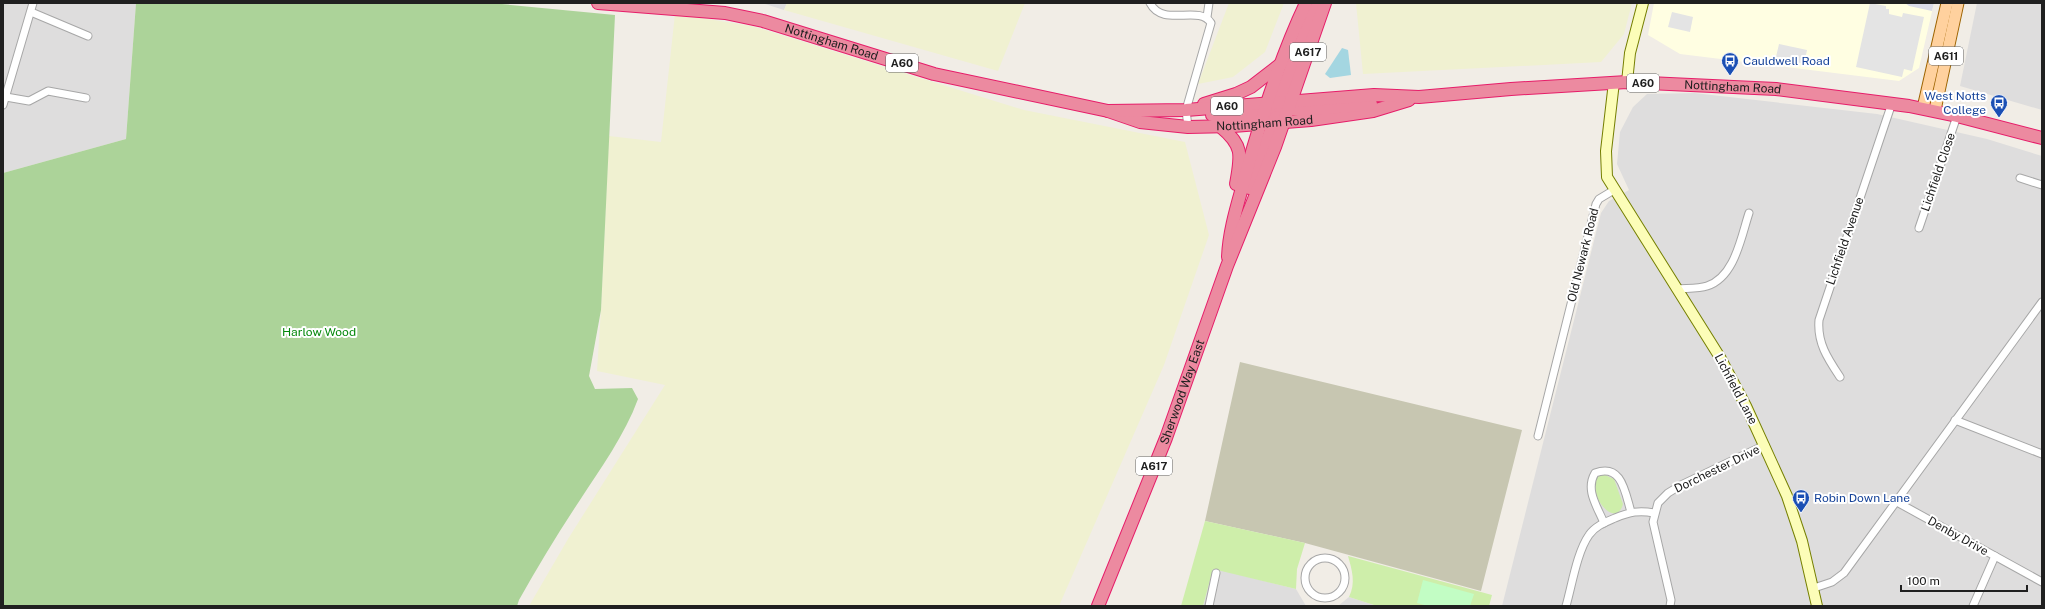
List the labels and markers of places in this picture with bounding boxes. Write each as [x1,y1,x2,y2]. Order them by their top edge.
bus stop icon: Cauldwell Road [1720,51,1740,76]
place label: Cauldwell Road [1743,54,1830,68]
place label: West Notts College [1925,89,1986,117]
bus stop icon: West Notts College [1989,93,2009,118]
bus stop icon: Robin Down Lane [1791,488,1811,513]
place label: Robin Down Lane [1814,491,1910,505]

